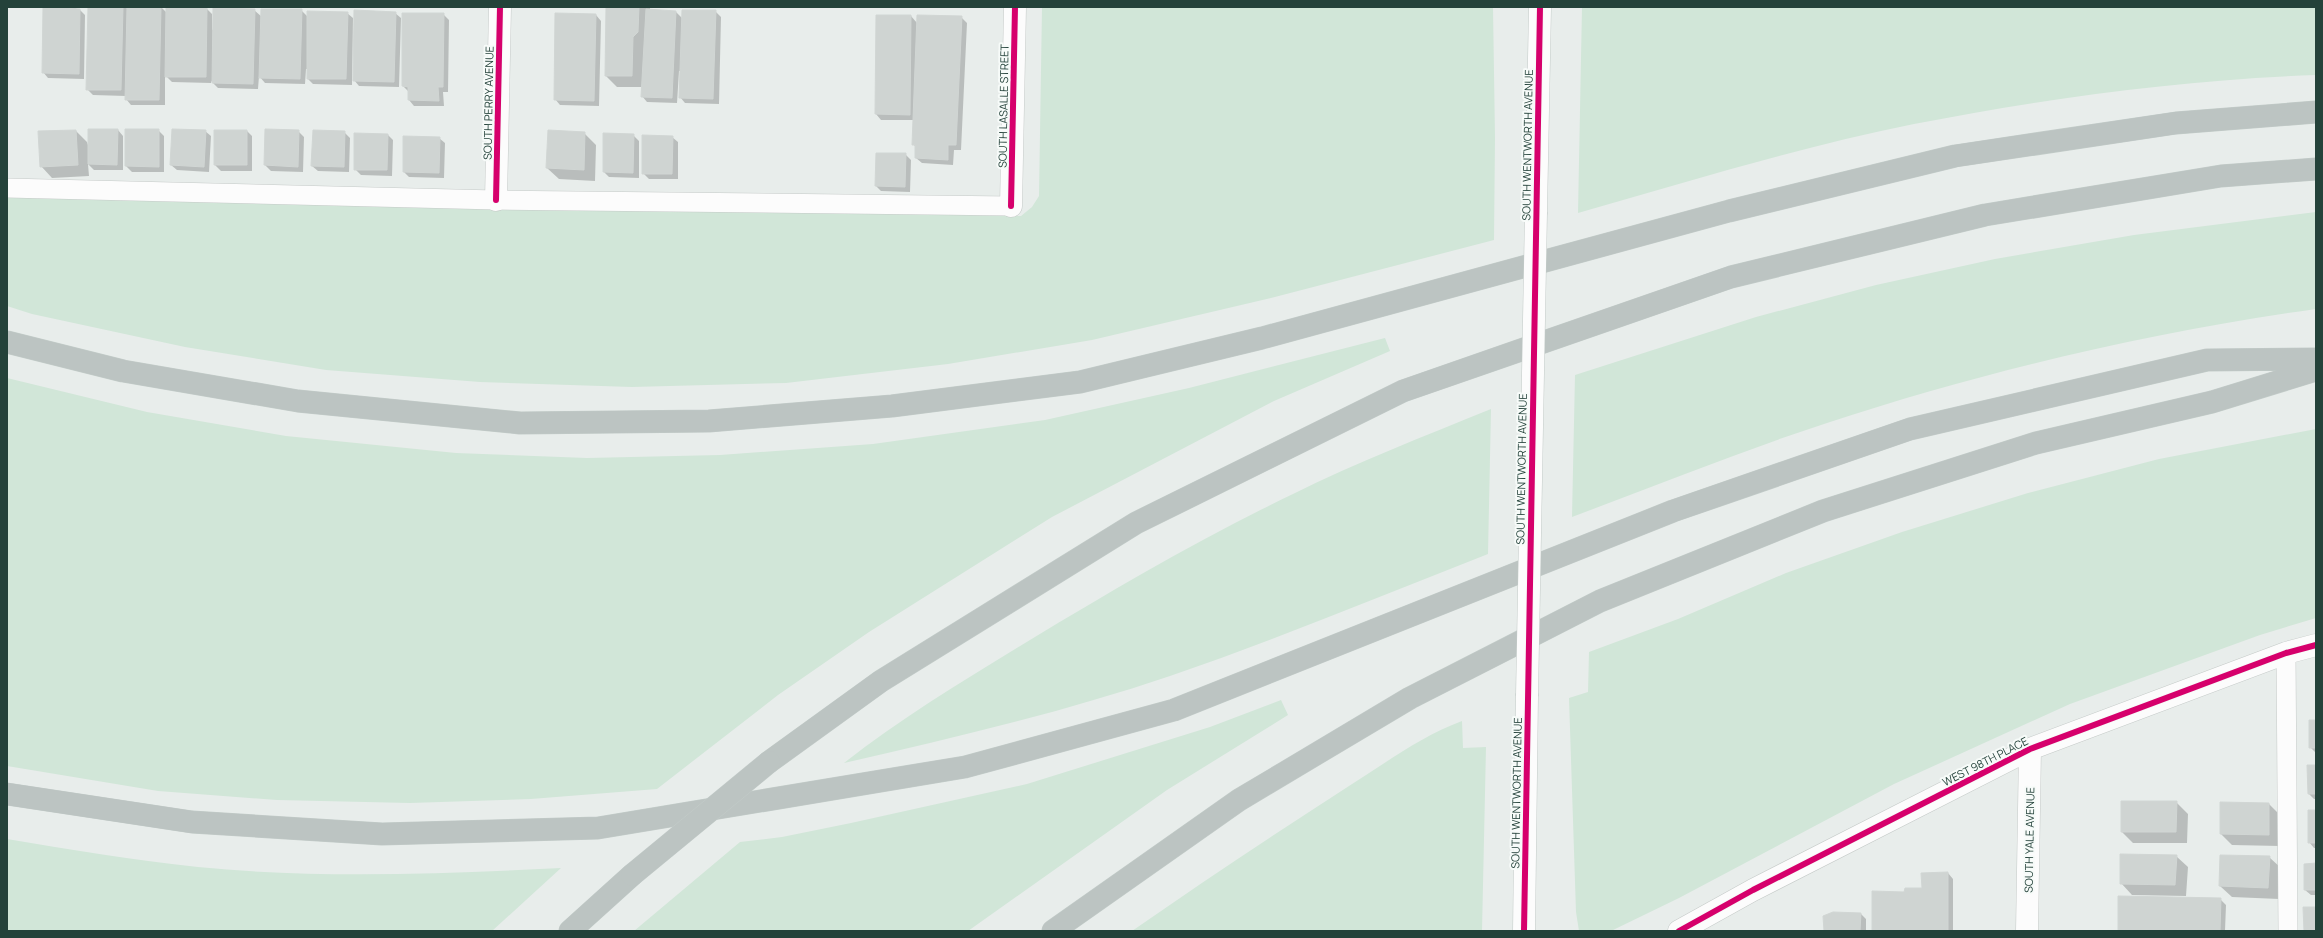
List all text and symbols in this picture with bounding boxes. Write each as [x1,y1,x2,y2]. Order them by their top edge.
street label: SOUTH LASALLE STREET [994,43,1012,168]
street label: SOUTH PERRY AVENUE [480,46,496,160]
street label: SOUTH WENTWORTH AVENUE [1518,69,1536,221]
street label: SOUTH WENTWORTH AVENUE [1512,393,1530,545]
street label: SOUTH WENTWORTH AVENUE [1507,717,1525,869]
street label: WEST 98TH PLACE [1940,733,2030,789]
street label: SOUTH YALE AVENUE [2021,787,2037,893]

